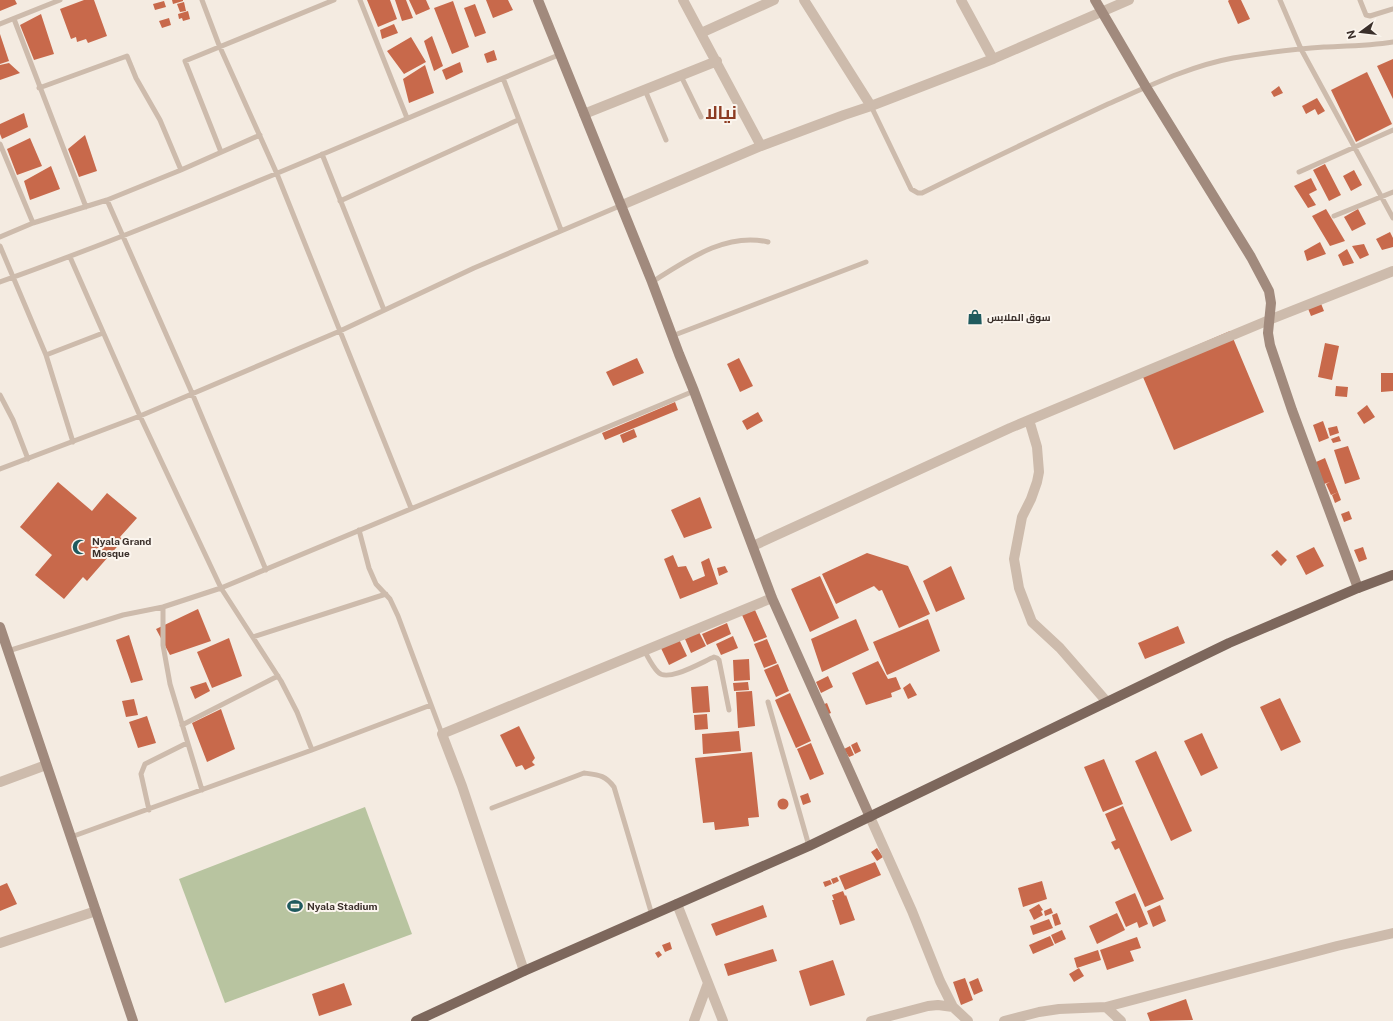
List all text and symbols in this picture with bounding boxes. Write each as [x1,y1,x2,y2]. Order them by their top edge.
north arrow [1341,12,1381,52]
text: N [1344,29,1358,40]
district label: نيالا [705,102,737,123]
shop icon: سوق الملابس [966,308,984,326]
place label: سوق الملابس [987,311,1051,324]
place label: Nyala Grand Mosque [92,535,151,559]
mosque icon: Nyala Grand Mosque [71,538,89,556]
sports icon: Nyala Stadium [286,897,304,915]
place label: Nyala Stadium [307,900,377,912]

